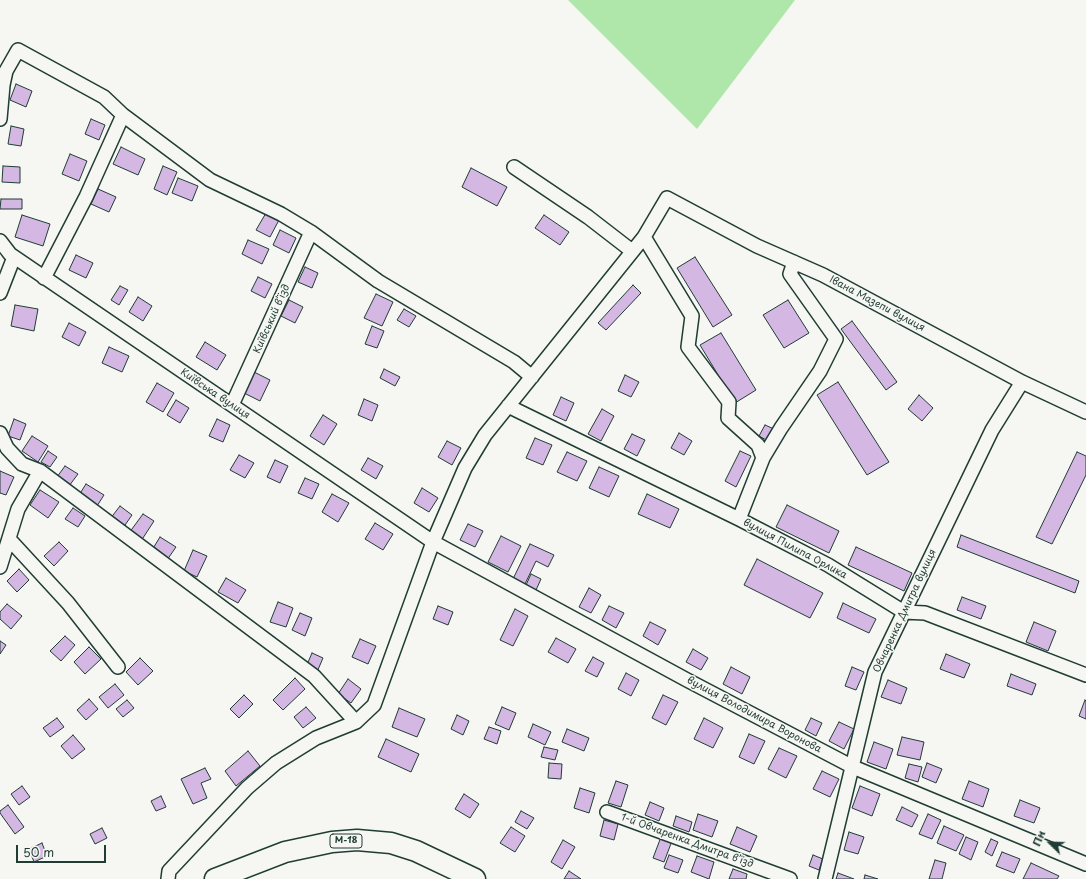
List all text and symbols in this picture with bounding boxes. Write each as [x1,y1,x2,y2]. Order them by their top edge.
street label: Івана Мазепи вулиця [827,274,927,334]
street label: Київський в’їзд [251,283,293,355]
street label: Київська вулиця [178,366,252,422]
street label: вулиця Пилипа Орлика [741,516,849,582]
street label: Овчаренка Дмитра вулиця [871,547,939,675]
street label: вулиця Володимира Воронова [685,674,823,756]
street label: 1-й Овчаренка Дмитра в’їзд [619,811,755,871]
north arrow [1030,823,1070,863]
text: Пн [1028,827,1049,849]
road number: М-18 [330,834,362,848]
scale bar [18,837,108,863]
text: 50 m [23,843,54,861]

